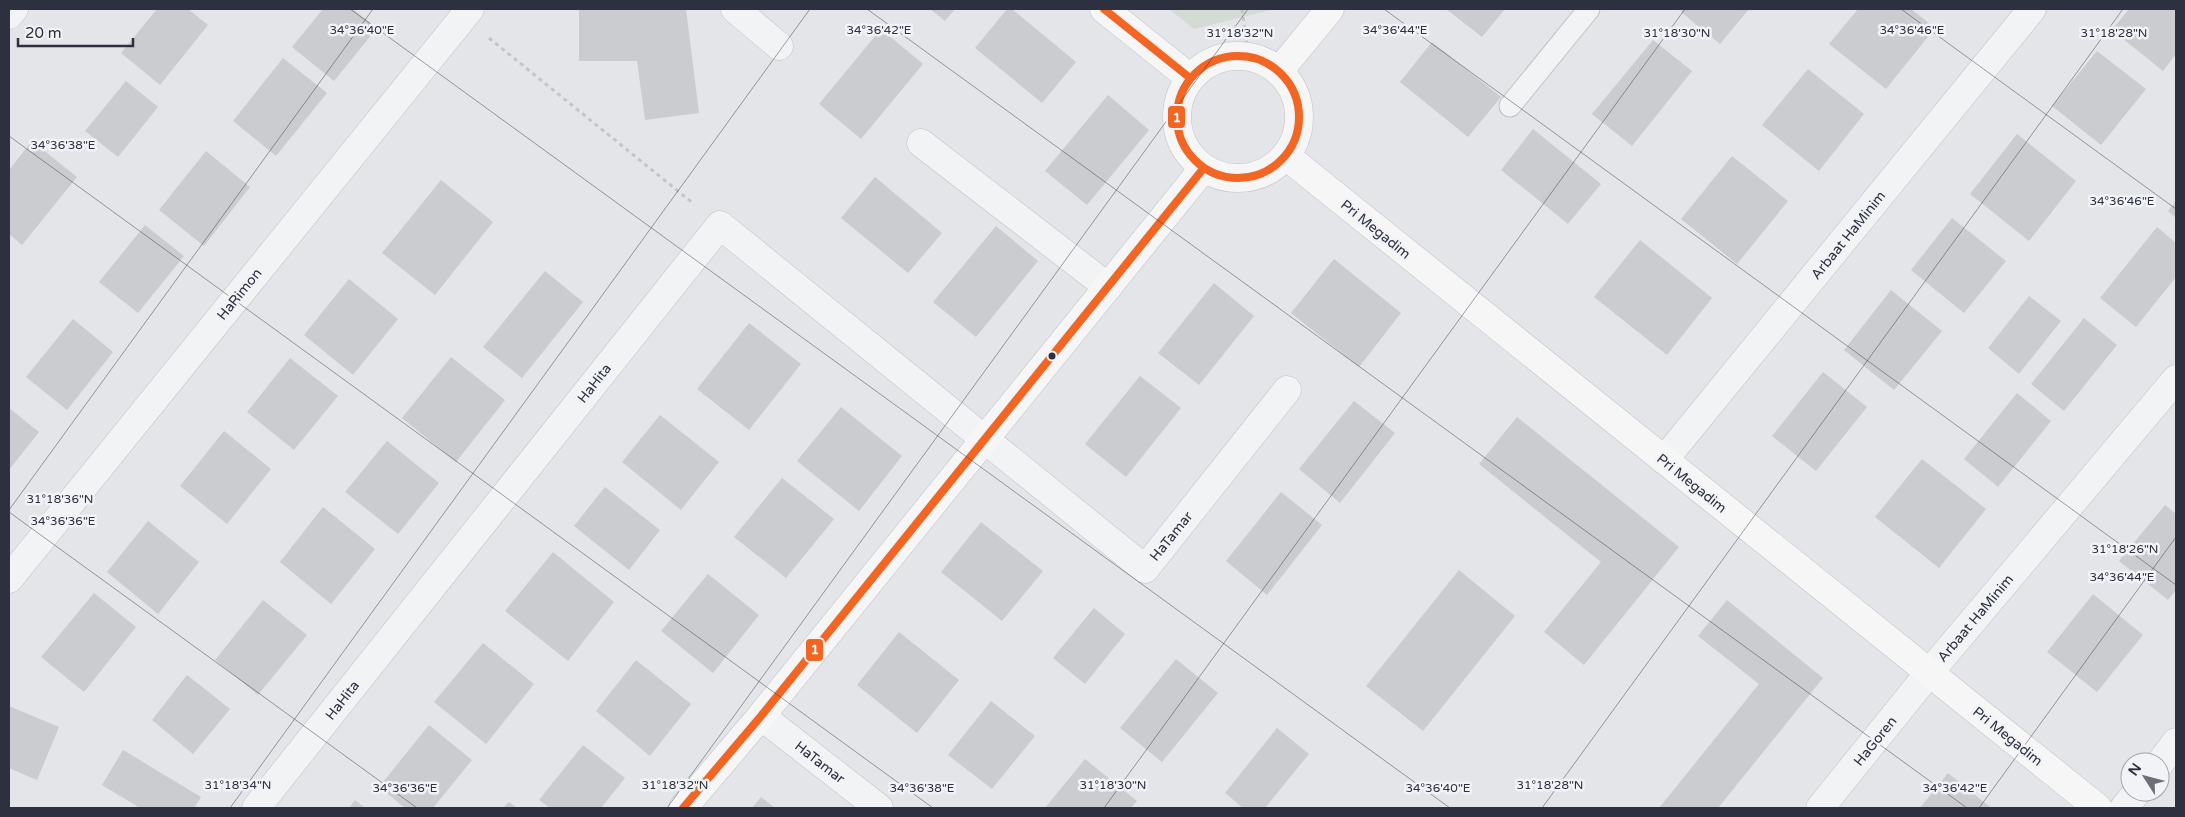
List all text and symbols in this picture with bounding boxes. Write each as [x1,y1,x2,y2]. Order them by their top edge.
scale bar [18,15,132,47]
text: 34°36'40"E [329,23,395,37]
text: 34°36'42"E [846,23,912,37]
text: 34°36'44"E [1362,23,1428,37]
text: 34°36'46"E [1879,23,1945,37]
text: 20 m [25,24,62,42]
text: 31°18'32"N [1207,26,1274,40]
text: 31°18'30"N [1644,26,1711,40]
text: 31°18'28"N [2081,26,2148,40]
line badge: 1 [1167,105,1186,129]
text: 1 [1173,109,1181,126]
text: 34°36'38"E [30,138,96,152]
street label: Arbaat HaMinim [1807,188,1889,283]
text: 34°36'46"E [2089,194,2155,208]
street label: Pri Megadim [1337,196,1414,263]
street label: HaRimon [213,265,265,324]
unlabelled marker [1047,351,1057,361]
street label: HaHita [574,360,615,406]
street label: Pri Megadim [1653,450,1730,517]
text: 31°18'36"N [27,492,94,506]
street label: HaTamar [1146,508,1197,565]
text: 34°36'36"E [30,514,96,528]
text: 31°18'26"N [2092,542,2159,556]
text: 34°36'44"E [2089,570,2155,584]
street label: Arbaat HaMinim [1934,571,2017,666]
line badge: 1 [805,638,824,662]
text: 1 [811,641,819,658]
street label: HaHita [322,677,363,723]
street label: Pri Megadim [1969,703,2046,770]
street label: HaGoren [1850,713,1901,770]
street label: HaTamar [791,738,849,788]
north arrow [2120,752,2170,802]
text: N [2125,760,2145,779]
text: 31°18'34"N [205,778,272,792]
text: 31°18'32"N [642,778,709,792]
text: 31°18'30"N [1080,778,1147,792]
text: 31°18'28"N [1517,778,1584,792]
text: 34°36'36"E [372,781,438,795]
text: 34°36'38"E [889,781,955,795]
text: 34°36'40"E [1405,781,1471,795]
text: 34°36'42"E [1922,781,1988,795]

